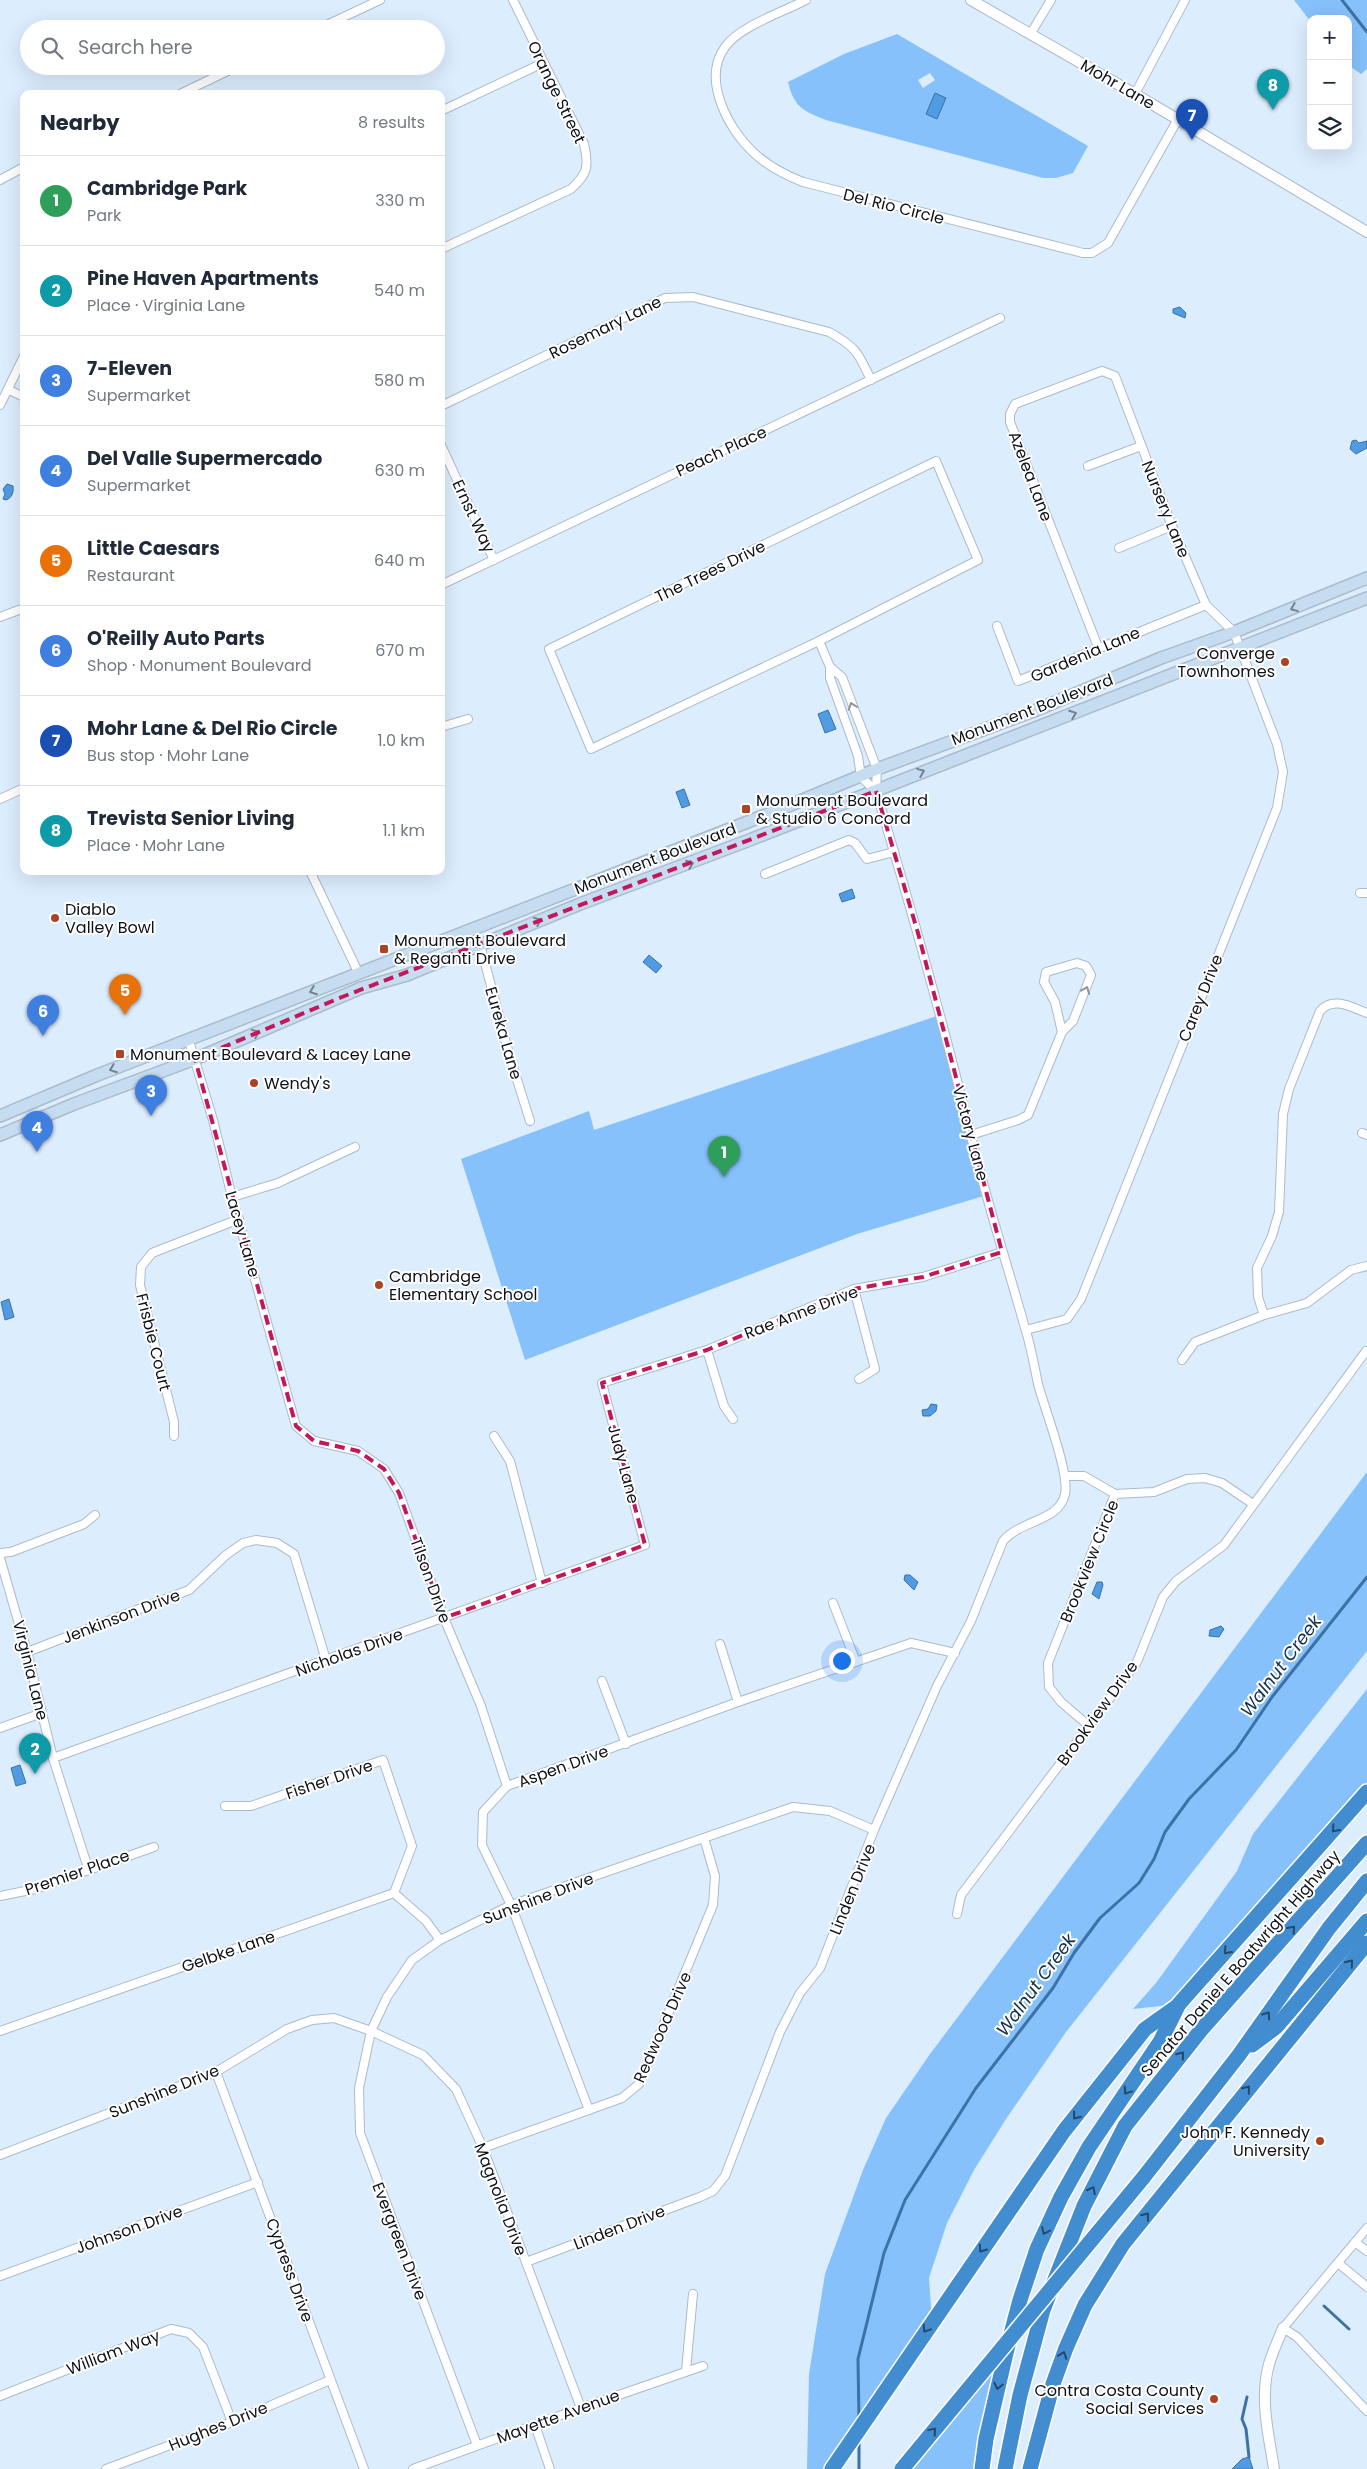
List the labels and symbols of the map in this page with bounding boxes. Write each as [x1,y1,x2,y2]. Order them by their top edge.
street label: Orange Street [522,37,591,148]
street label: Mohr Lane [1076,54,1159,115]
pin: 8 [1257,69,1289,110]
pin: 7 [1176,99,1208,140]
street label: Del Rio Circle [841,183,947,230]
street label: Rosemary Lane [545,290,665,365]
street label: Peach Place [672,420,770,483]
street label: Azelea Lane [1003,428,1058,525]
street label: Nursery Lane [1136,457,1195,561]
street label: Ernst Way [447,476,501,557]
street label: The Trees Drive [651,535,769,608]
one-way arrow [1290,601,1299,612]
street label: Gardenia Lane [1027,621,1144,688]
place label: Converge Townhomes [1178,642,1275,683]
marker: Converge Townhomes [1279,656,1291,668]
street label: Monument Boulevard [948,668,1117,751]
one-way arrow [848,702,858,711]
one-way arrow [1068,710,1076,720]
one-way arrow [916,768,925,779]
place label: Monument Boulevard & Studio 6 Concord [756,789,928,830]
marker: Monument Boulevard & Studio 6 Concord [740,803,752,815]
street label: Monument Boulevard [571,817,740,900]
one-way arrow [685,859,693,869]
place label: Diablo Valley Bowl [65,898,155,939]
marker: Diablo Valley Bowl [49,912,61,924]
one-way arrow [533,917,542,927]
place label: Monument Boulevard & Reganti Drive [394,929,566,970]
marker: Monument Boulevard & Reganti Drive [378,943,390,955]
street label: Carey Drive [1172,951,1228,1045]
pin: 5 [109,974,141,1015]
street label: Eureka Lane [479,984,528,1082]
one-way arrow [310,985,318,995]
one-way arrow [1080,987,1090,995]
pin: 6 [27,995,59,1036]
one-way arrow [252,1028,260,1038]
place label: Monument Boulevard & Lacey Lane [130,1043,411,1066]
marker: Monument Boulevard & Lacey Lane [114,1048,126,1060]
one-way arrow [109,1063,118,1074]
place label: Wendy's [264,1072,331,1095]
pin: 3 [135,1075,167,1116]
marker: Wendy's [248,1077,260,1089]
street label: Victory Lane [947,1083,994,1183]
pin: 4 [21,1111,53,1152]
pin: 1 [708,1136,740,1177]
street label: Lacey Lane [219,1188,266,1280]
place label: Cambridge Elementary School [389,1265,537,1306]
marker: Cambridge Elementary School [373,1279,385,1291]
street label: Rae Anne Drive [741,1280,862,1345]
street label: Frisbie Court [130,1291,177,1394]
street label: Judy Lane [602,1422,645,1506]
street label: Brookview Circle [1054,1496,1125,1626]
street label: Tilson Drive [404,1534,457,1626]
street label: Jenkinson Drive [59,1583,183,1649]
water label: Walnut Creek [1234,1609,1328,1722]
street label: Virginia Lane [7,1618,54,1723]
street label: Nicholas Drive [292,1622,406,1683]
your location [829,1648,855,1674]
street label: Brookview Drive [1051,1656,1143,1771]
pin: 2 [19,1733,51,1774]
street label: Aspen Drive [515,1739,612,1793]
street label: Fisher Drive [282,1754,376,1805]
one-way arrow [1332,1823,1340,1832]
street label: Linden Drive [824,1840,881,1938]
street label: Premier Place [22,1844,133,1901]
street label: Senator Daniel E Boatwright Highway [1135,1845,1345,2082]
street label: Sunshine Drive [479,1867,597,1930]
street label: Gelbke Lane [178,1925,278,1978]
one-way arrow [1287,1925,1296,1934]
water label: Walnut Creek [990,1928,1082,2041]
one-way arrow [1224,1945,1233,1954]
one-way arrow [1344,1960,1353,1969]
street label: Redwood Drive [628,1968,697,2086]
one-way arrow [1261,2012,1270,2021]
one-way arrow [1176,2051,1185,2060]
street label: Sunshine Drive [106,2059,223,2124]
one-way arrow [1124,2085,1133,2094]
one-way arrow [1241,2086,1249,2095]
one-way arrow [1072,2111,1081,2120]
place label: John F. Kennedy University [1181,2121,1310,2162]
marker: John F. Kennedy University [1314,2135,1326,2147]
street label: Magnolia Drive [468,2140,533,2259]
street label: Evergreen Drive [367,2179,433,2303]
one-way arrow [1086,2186,1096,2195]
street label: Johnson Drive [72,2199,186,2260]
street label: Linden Drive [570,2199,668,2255]
one-way arrow [1140,2213,1148,2222]
street label: Cypress Drive [260,2215,319,2325]
one-way arrow [1041,2226,1052,2235]
one-way arrow [979,2243,988,2253]
street label: William Way [63,2324,163,2381]
one-way arrow [923,2324,932,2333]
one-way arrow [1057,2351,1067,2360]
place label: Contra Costa County Social Services [1035,2379,1204,2420]
one-way arrow [993,2382,1004,2391]
street label: Mayette Avenue [493,2384,623,2449]
marker: Contra Costa County Social Services [1208,2393,1220,2405]
street label: Hughes Drive [165,2396,271,2457]
one-way arrow [927,2428,936,2437]

